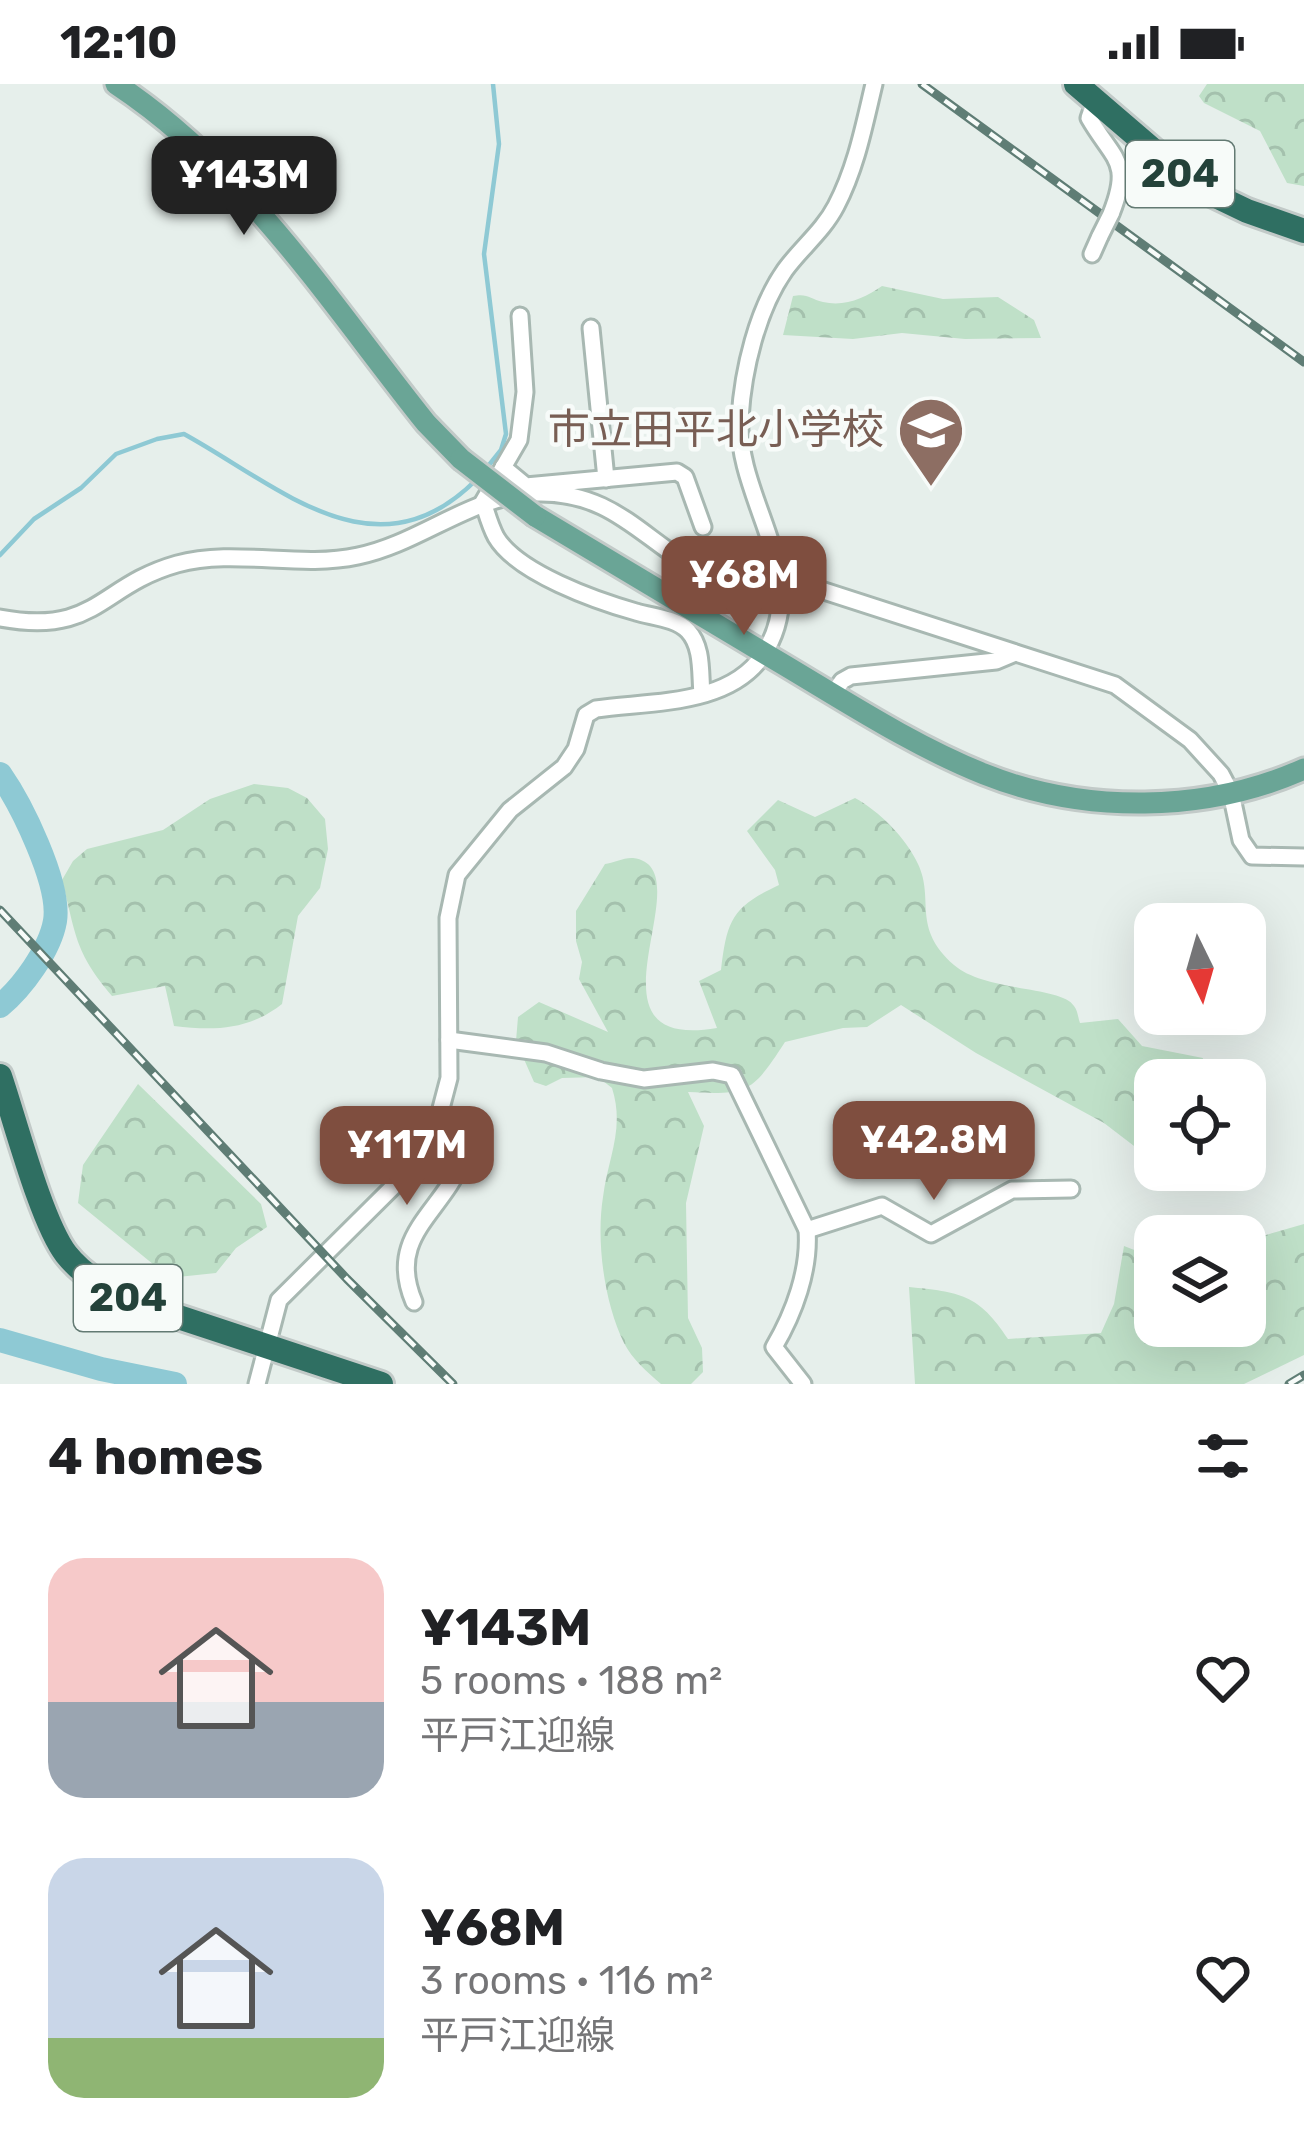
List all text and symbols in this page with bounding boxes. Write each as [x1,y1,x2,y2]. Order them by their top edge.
text: 12:10 [60,16,178,69]
pin: ¥143M [160,136,328,238]
road number: 204 [1126,141,1234,207]
text: ¥143M [179,152,309,198]
school or university icon: 市立田平北小学校 [896,395,966,489]
place label: 市立田平北小学校 [548,405,884,455]
pin: ¥68M [673,536,815,638]
text: ¥68M [689,552,799,598]
north arrow [1134,903,1266,1035]
map controls [1134,903,1266,1347]
button: locate [1134,1059,1266,1191]
pin: ¥42.8M [836,1101,1032,1203]
pin: ¥117M [323,1106,491,1208]
text: ¥42.8M [860,1117,1008,1163]
text: ¥117M [347,1122,467,1168]
button: layers [1134,1215,1266,1347]
road number: 204 [74,1265,182,1331]
icon: filters [1190,1423,1256,1489]
text: 4 homes [48,1426,263,1487]
text: ¥143M [420,1597,591,1658]
icon: home [144,1606,288,1750]
icon: heart [1190,1645,1256,1711]
text: 5 rooms · 188 m² [420,1658,722,1704]
text: 平戸江迎線 [420,1713,615,1759]
text: ¥68M [420,1897,565,1958]
icon: home [144,1906,288,2050]
icon: heart [1190,1945,1256,2011]
text: 3 rooms · 116 m² [420,1958,713,2004]
text: 平戸江迎線 [420,2013,615,2059]

